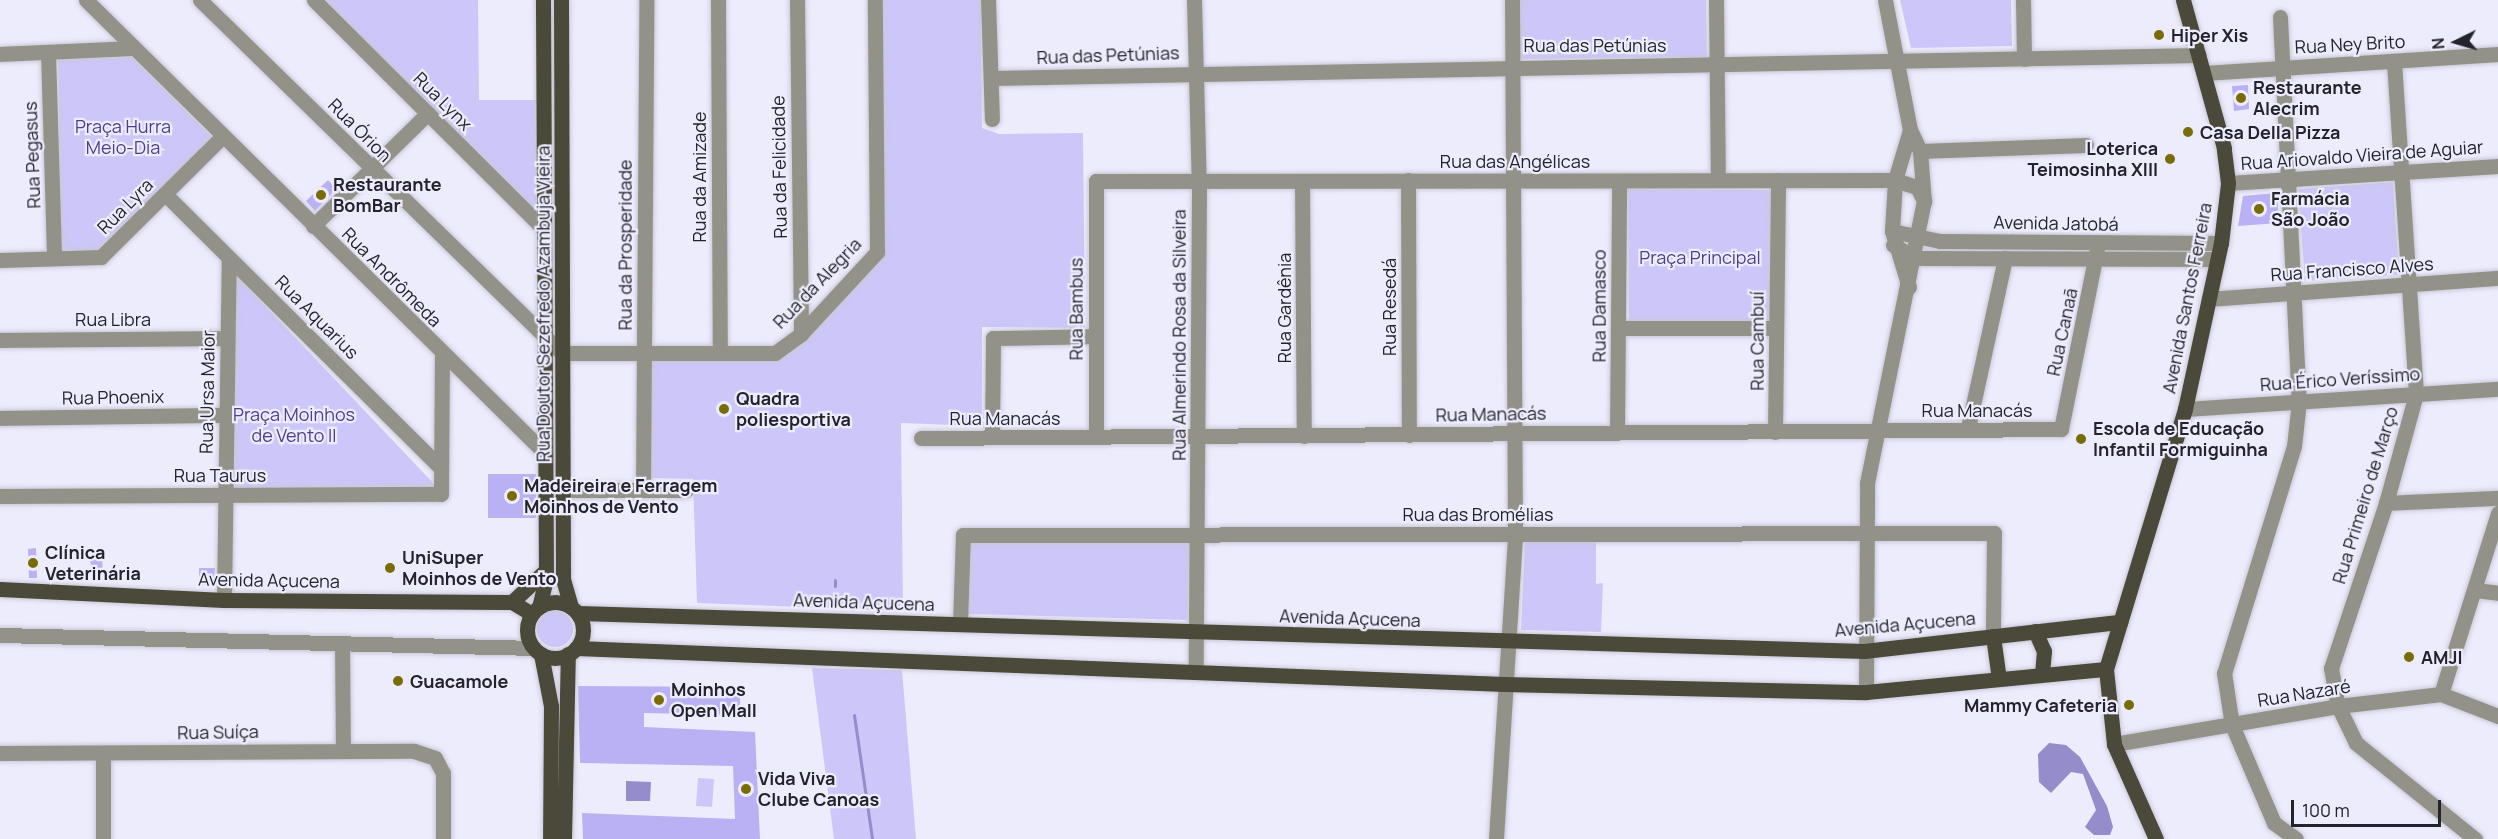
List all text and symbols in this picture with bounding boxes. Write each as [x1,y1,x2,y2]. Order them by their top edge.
north arrow [2426,12,2486,72]
place label: Hiper Xis [2171,24,2248,46]
marker: Hiper Xis [2152,28,2166,42]
street label: Rua Ney Brito [2294,30,2406,58]
street label: Rua das Petúnias [1524,34,1666,56]
text: N [2427,37,2450,50]
street label: Rua das Petúnias [1036,42,1180,68]
street label: Rua Lynx [409,67,477,135]
place label: Restaurante Alecrim [2253,77,2362,119]
marker: Restaurante Alecrim [2234,91,2248,105]
street label: Rua Órion [324,94,396,166]
street label: Rua da Felicidade [767,95,791,239]
street label: Rua Pegasus [19,101,45,209]
street label: Rua da Amizade [688,112,710,242]
park label: Praça Hurra Meio-Dia [75,116,171,158]
place label: Casa Della Pizza [2200,121,2340,143]
marker: Casa Della Pizza [2181,125,2195,139]
street label: Rua Ariovaldo Vieira de Aguiar [2240,136,2484,174]
place label: Loterica Teimosinha XIII [2027,138,2158,180]
street label: Rua Doutor Sezefredo Azambuja Vieira [532,146,554,462]
street label: Rua das Angélicas [1440,150,1590,172]
marker: Loterica Teimosinha XIII [2163,152,2177,166]
street label: Rua da Prosperidade [614,160,636,330]
street label: Rua Lyra [93,174,157,238]
place label: Restaurante BomBar [333,174,442,216]
marker: Restaurante BomBar [314,188,328,202]
place label: Farmácia São João [2271,188,2350,230]
street label: Avenida Santos Ferreira [2158,201,2216,395]
marker: Farmácia São João [2252,202,2266,216]
street label: Rua Almerindo Rosa da Silveira [1168,209,1190,461]
street label: Avenida Jatobá [1993,211,2119,235]
street label: Rua Andrômeda [338,223,446,331]
street label: Rua da Alegria [768,233,866,333]
park label: Praça Principal [1639,246,1761,268]
street label: Rua Damasco [1588,250,1610,362]
street label: Rua Gardênia [1273,253,1295,363]
street label: Rua Francisco Alves [2270,253,2434,285]
street label: Rua Bambus [1065,258,1087,360]
street label: Rua Resedá [1378,258,1400,356]
street label: Rua Aquarius [271,271,363,363]
street label: Rua Canaã [2042,286,2082,378]
street label: Rua Cambuí [1746,291,1768,391]
street label: Rua Libra [75,308,151,330]
street label: Rua Ursa Maior [195,330,219,454]
street label: Rua Érico Veríssimo [2259,363,2421,395]
street label: Rua Phoenix [62,385,164,409]
place label: Quadra poliesportiva [736,388,851,430]
street label: Rua Manacás [1922,399,2032,421]
marker: Quadra poliesportiva [717,402,731,416]
street label: Rua Manacás [1435,402,1547,426]
park label: Praça Moinhos de Vento II [233,404,355,446]
street label: Rua Primeiro de Março [2328,404,2402,586]
street label: Rua Manacás [950,407,1060,429]
place label: Escola de Educação Infantil Formiguinha [2093,418,2268,460]
marker: Escola de Educação Infantil Formiguinha [2074,432,2088,446]
street label: Rua Taurus [174,464,266,486]
place label: Madeireira e Ferragem Moinhos de Vento [524,475,717,518]
marker: Madeireira e Ferragem Moinhos de Vento [505,489,519,503]
street label: Rua das Bromélias [1403,503,1553,525]
place label: Clínica Veterinária [45,542,141,584]
place label: UniSuper Moinhos de Vento [402,547,557,590]
marker: Clínica Veterinária [26,556,40,570]
marker: UniSuper Moinhos de Vento [383,561,397,575]
street label: Avenida Açucena [198,568,340,592]
street label: Avenida Açucena [793,589,935,615]
street label: Avenida Açucena [1279,605,1421,631]
street label: Avenida Açucena [1834,607,1976,641]
place label: AMJI [2421,646,2463,668]
marker: AMJI [2402,650,2416,664]
place label: Guacamole [410,670,508,692]
marker: Guacamole [391,674,405,688]
street label: Rua Nazaré [2256,675,2352,711]
place label: Moinhos Open Mall [671,679,757,722]
marker: Moinhos Open Mall [652,693,666,707]
place label: Mammy Cafeteria [1964,694,2117,716]
marker: Mammy Cafeteria [2122,698,2136,712]
street label: Rua Suíça [177,720,259,744]
place label: Vida Viva Clube Canoas [758,768,879,810]
marker: Vida Viva Clube Canoas [739,782,753,796]
scale bar [2294,788,2444,826]
text: 100 m [2302,798,2350,822]

